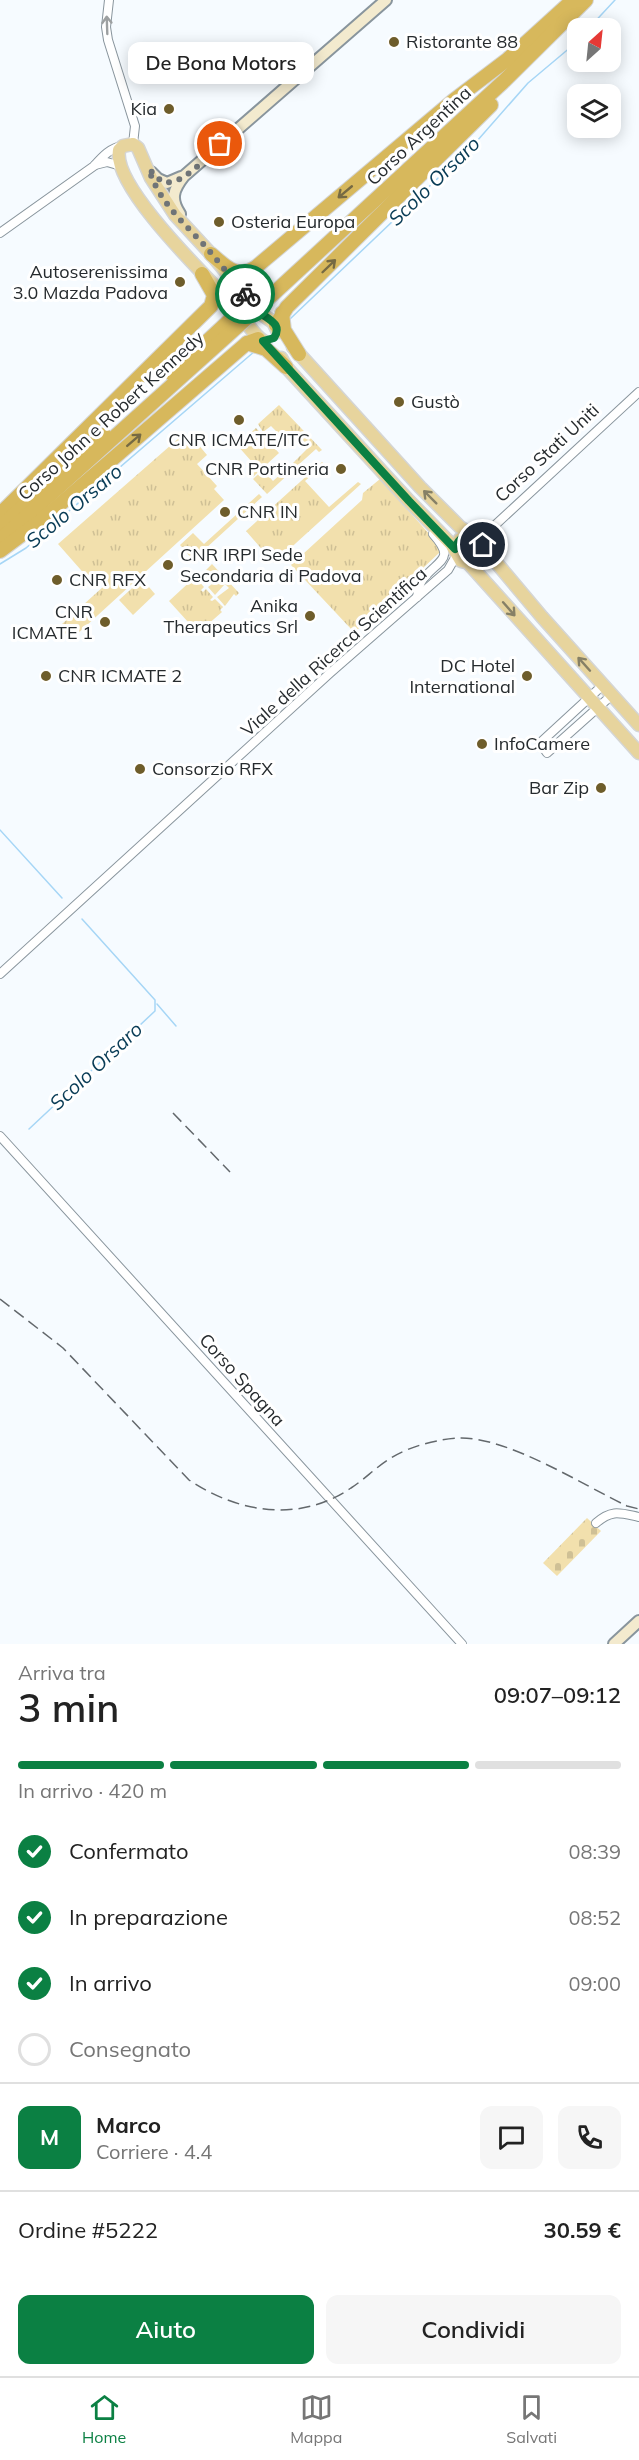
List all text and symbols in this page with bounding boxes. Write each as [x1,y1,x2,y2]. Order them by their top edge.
one-way arrow [101,16,112,36]
north arrow [567,18,621,72]
map controls [567,18,621,138]
place label: Ristorante 88 [406,30,518,53]
marker: Ristorante 88 [387,35,401,49]
callout: De Bona Motors [127,42,313,84]
text: De Bona Motors [145,50,297,75]
street label: Corso Argentina [361,81,476,190]
button: layers [567,84,621,138]
place label: Kia [131,97,157,120]
marker: Kia [162,102,176,116]
pin [194,118,245,169]
icon: bag [203,127,236,160]
water label: Scolo Orsaro [383,131,485,231]
one-way arrow [338,185,353,199]
place label: Osteria Europa [231,210,355,233]
marker: Osteria Europa [212,215,226,229]
one-way arrow [322,259,337,273]
place label: Autoserenissima 3.0 Mazda Padova [13,260,168,304]
courier [215,264,275,324]
marker: Autoserenissima 3.0 Mazda Padova [173,275,187,289]
icon: bike [229,278,262,311]
street label: Corso John e Robert Kennedy [13,326,209,505]
place label: Gustò [411,390,460,413]
marker: Gustò [392,395,406,409]
street label: Corso Stati Uniti [490,398,604,507]
marker: CNR ICMATE/ITC [232,413,246,427]
place label: CNR ICMATE/ITC [168,428,310,451]
one-way arrow [126,433,141,447]
place label: CNR Portineria [205,457,329,480]
water label: Scolo Orsaro [20,458,127,553]
marker: CNR Portineria [334,462,348,476]
one-way arrow [423,490,438,505]
place label: CNR IN [237,500,298,523]
marker: CNR IN [218,505,232,519]
pin [457,519,508,570]
icon: home [466,528,499,561]
place label: CNR IRPI Sede Secondaria di Padova [180,543,361,587]
marker: CNR IRPI Sede Secondaria di Padova [161,558,175,572]
street label: Viale della Ricerca Scientifica [236,562,431,741]
place label: CNR RFX [69,568,146,591]
marker: CNR RFX [50,573,64,587]
place label: Anika Therapeutics Srl [163,594,298,638]
place label: CNR ICMATE 1 [12,600,93,644]
one-way arrow [502,601,516,616]
marker: Anika Therapeutics Srl [303,609,317,623]
marker: CNR ICMATE 1 [98,615,112,629]
place label: DC Hotel International [409,654,515,698]
one-way arrow [577,657,591,672]
place label: CNR ICMATE 2 [58,664,182,687]
marker: CNR ICMATE 2 [39,669,53,683]
marker: DC Hotel International [520,669,534,683]
place label: InfoCamere [494,732,590,755]
marker: InfoCamere [475,737,489,751]
place label: Consorzio RFX [152,757,273,780]
marker: Consorzio RFX [133,762,147,776]
place label: Bar Zip [529,776,589,799]
marker: Bar Zip [594,781,608,795]
water label: Scolo Orsaro [44,1016,147,1115]
street label: Corso Spagna [195,1328,290,1431]
text: Arriva tra [18,1660,106,1685]
text: 09:07–09:12 [494,1681,621,1709]
text: 3 min [18,1683,119,1732]
text: In arrivo · 420 m [18,1778,167,1803]
icon: check [18,1835,51,1868]
text: Confermato [69,1837,188,1865]
text: 08:39 [568,1839,621,1864]
icon: check [18,1901,51,1934]
text: In preparazione [69,1903,228,1931]
text: 08:52 [568,1905,621,1930]
icon: check [18,1967,51,2000]
text: In arrivo [69,1969,152,1997]
text: 09:00 [568,1971,621,1996]
text: Consegnato [69,2035,191,2063]
button: chat [480,2106,543,2169]
button: phone [558,2106,621,2169]
text: Marco [96,2111,161,2139]
text: M [40,2123,59,2151]
text: Corriere · 4.4 [96,2139,212,2164]
text: Ordine #5222 [18,2216,158,2244]
text: 30.59 € [544,2216,621,2244]
button: Aiuto [18,2295,314,2364]
button: Condividi [326,2295,621,2364]
tab: Home [82,2391,126,2447]
tab: Mappa [290,2391,342,2447]
tab: Salvati [506,2391,557,2447]

